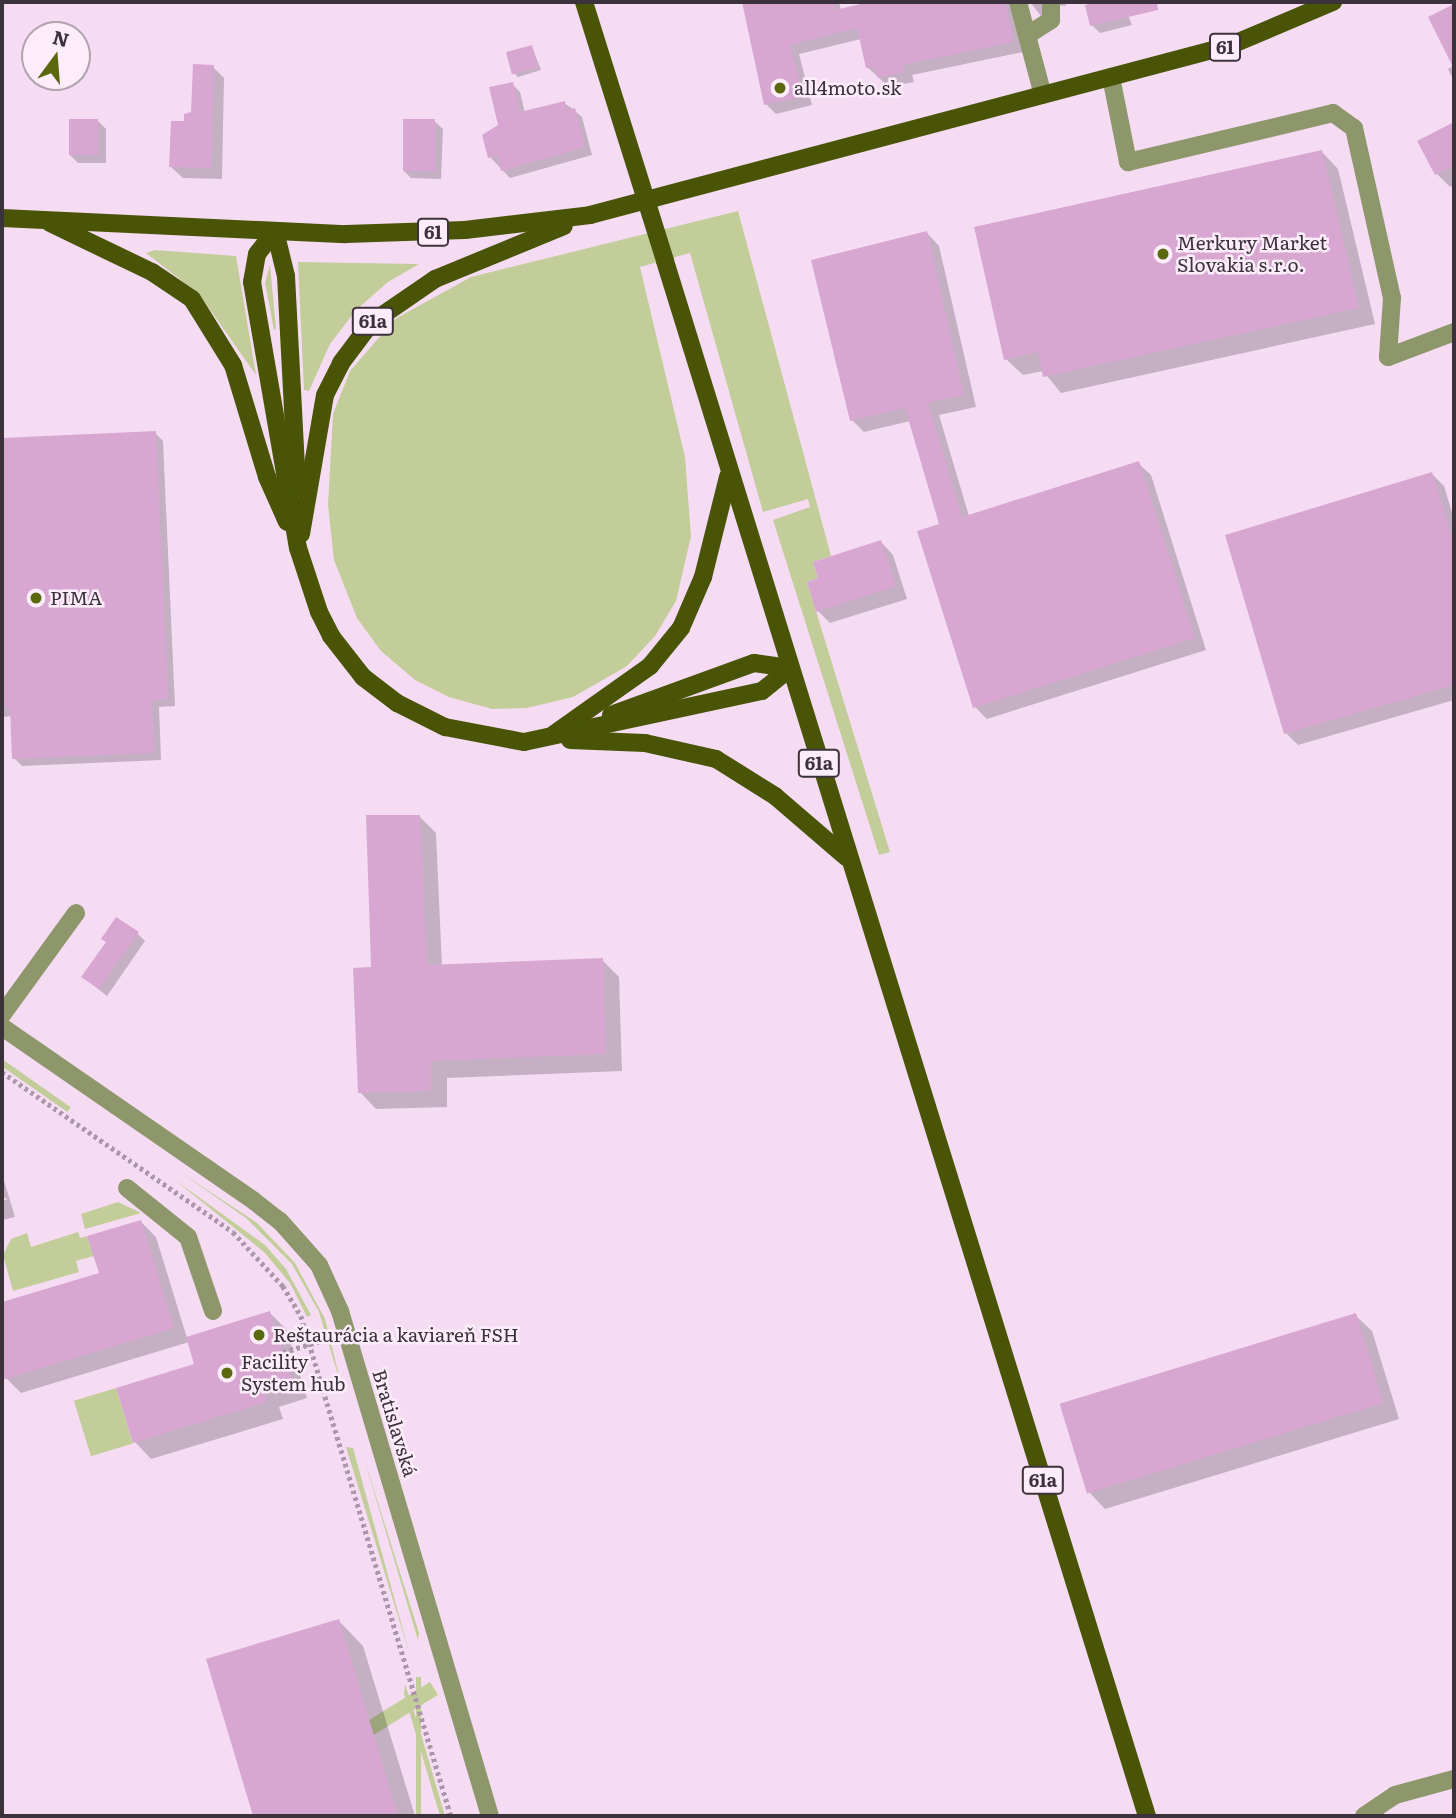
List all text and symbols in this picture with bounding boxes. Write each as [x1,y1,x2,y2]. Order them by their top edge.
north arrow [21,21,91,91]
text: N [50,22,73,53]
road number: 61 [1208,32,1242,62]
place label: all4moto.sk [794,77,902,99]
marker: all4moto.sk [772,80,788,96]
road number: 61 [416,218,450,246]
place label: Merkury Market Slovakia s.r.o. [1177,232,1327,276]
marker: Merkury Market Slovakia s.r.o. [1155,246,1171,262]
road number: 61a [350,306,396,335]
place label: PIMA [50,587,102,609]
marker: PIMA [28,590,44,606]
road number: 61a [796,748,842,778]
place label: Reštaurácia a kaviareň FSH [273,1324,519,1346]
marker: Reštaurácia a kaviareň FSH [251,1327,267,1343]
place label: Facility System hub [241,1351,346,1395]
marker: Facility System hub [219,1365,235,1381]
street label: Bratislavská [368,1367,422,1479]
road number: 61a [1020,1465,1066,1494]

